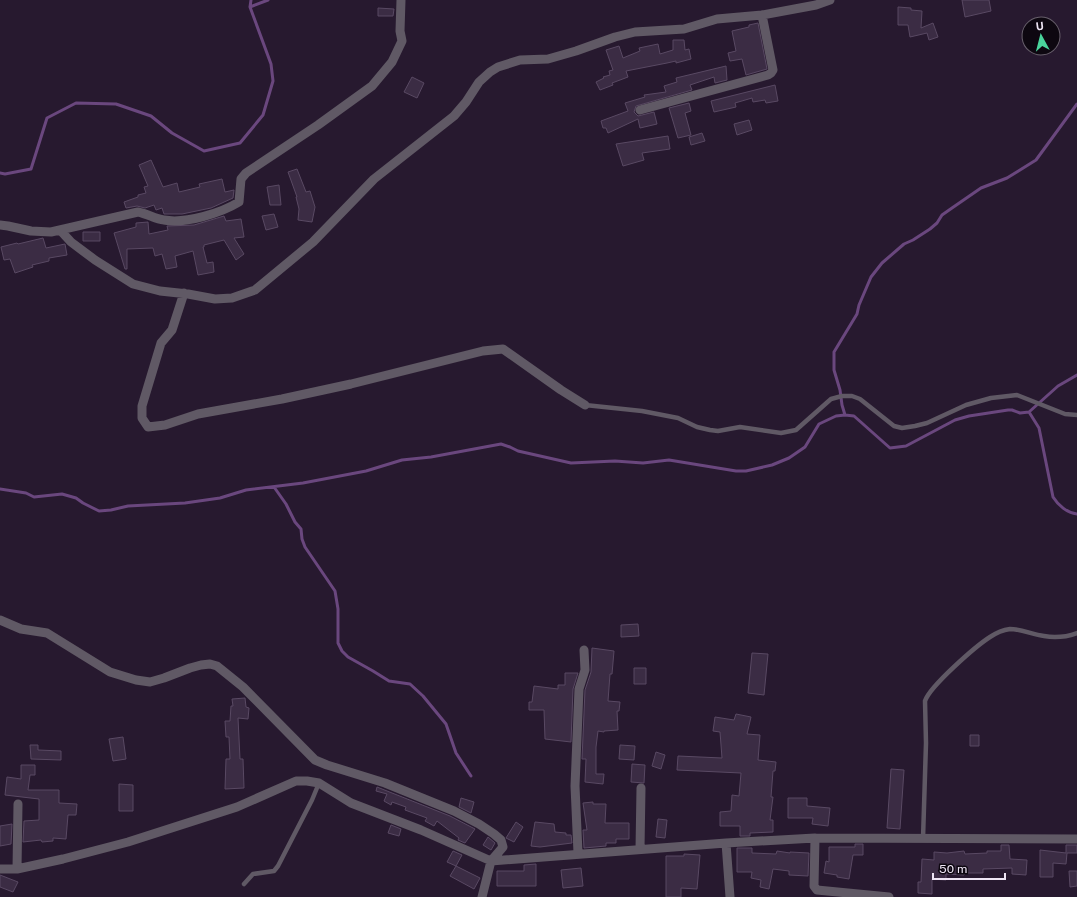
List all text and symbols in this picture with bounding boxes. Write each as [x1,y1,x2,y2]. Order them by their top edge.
north arrow [1021,16,1061,56]
text: U [1035,20,1044,33]
scale bar [933,855,1005,881]
text: 50 m [939,862,967,876]

